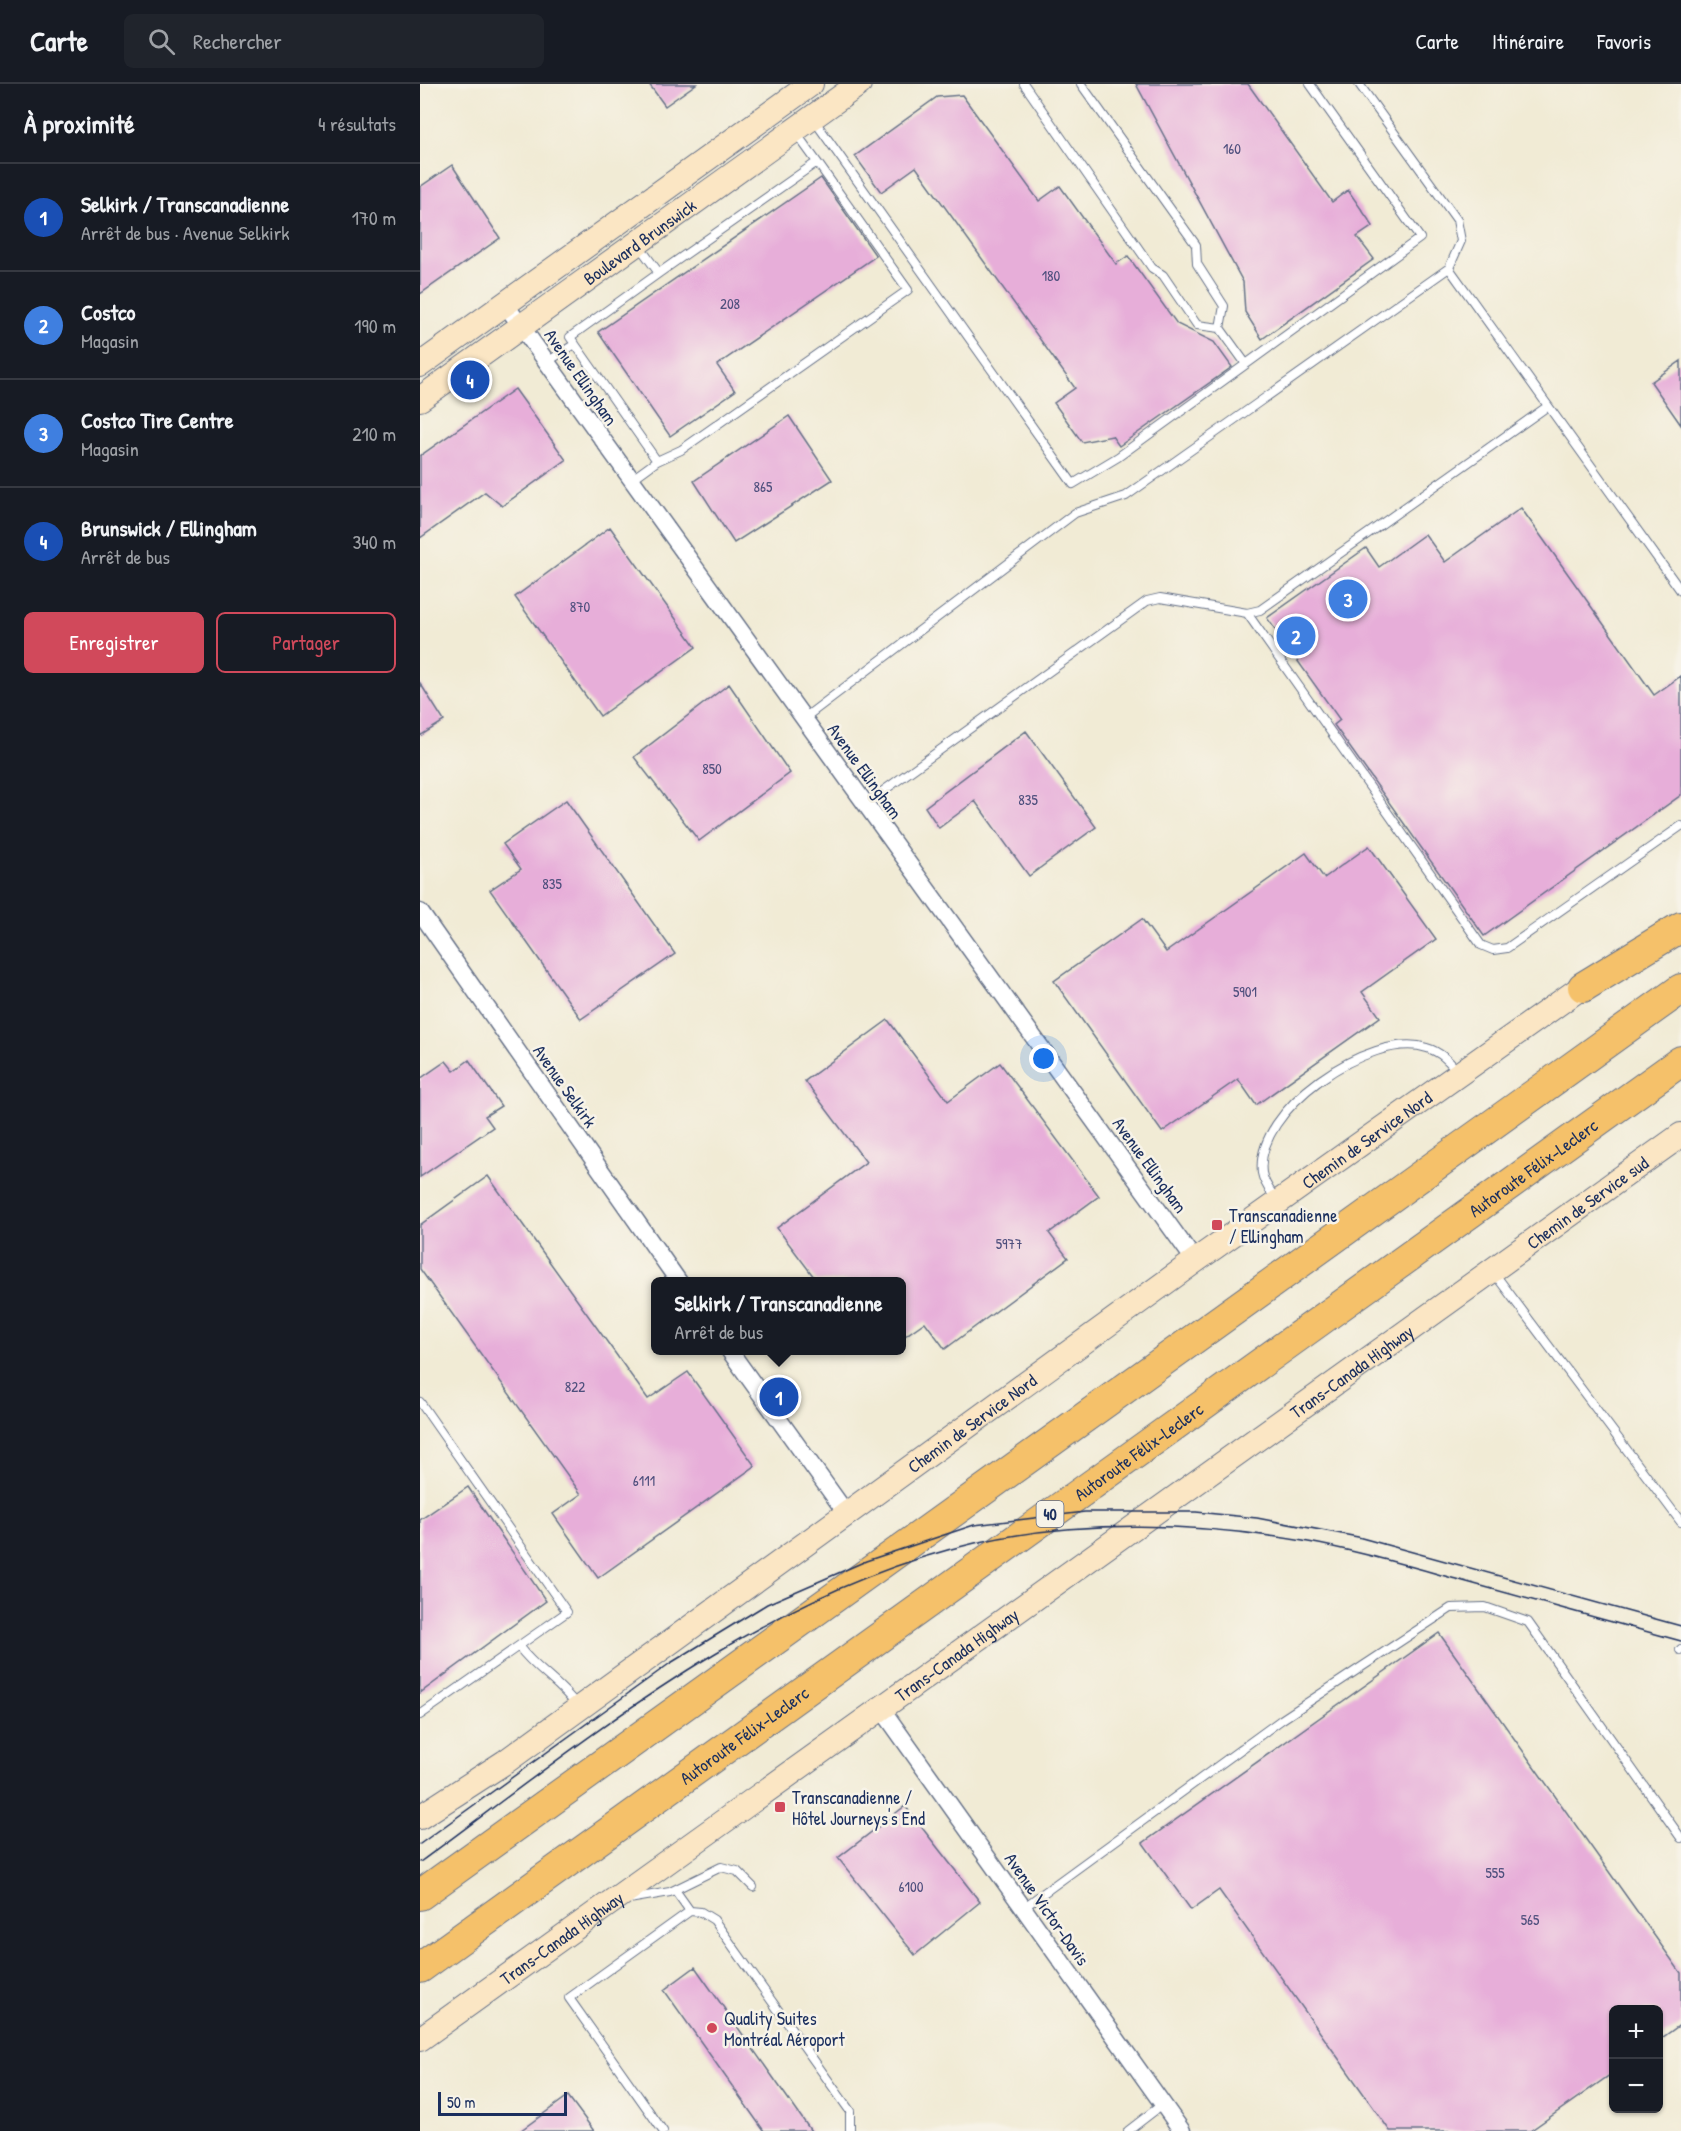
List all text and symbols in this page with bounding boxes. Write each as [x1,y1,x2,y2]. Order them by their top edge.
search box [124,14,544,68]
text: Carte [30,22,88,60]
icon: search [145,25,178,58]
text: Rechercher [193,26,282,56]
text: Carte [1416,27,1459,56]
text: Itinéraire [1492,27,1564,56]
text: Favoris [1597,27,1651,56]
text: À proximité [24,106,135,141]
text: 4 résultats [318,110,396,137]
house number: 160 [1223,138,1241,159]
text: Selkirk / Transcanadienne [81,189,289,219]
street label: Boulevard Brunswick [578,192,701,291]
text: 1 [40,204,47,231]
text: 170 m [352,204,396,231]
text: Arrêt de bus · Avenue Selkirk [81,219,290,246]
house number: 180 [1042,265,1061,286]
house number: 208 [720,293,740,314]
text: Costco [81,297,135,327]
text: 2 [39,312,48,339]
text: 190 m [354,312,396,339]
street label: Avenue Ellingham [538,324,624,430]
text: Magasin [81,327,139,354]
pin: 4 [451,358,490,402]
text: Costco Tire Centre [81,405,233,435]
text: 3 [39,420,48,447]
text: 210 m [352,420,396,447]
text: Magasin [81,435,139,462]
house number: 865 [754,476,773,497]
text: Brunswick / Ellingham [81,513,257,543]
text: 4 [40,528,47,555]
text: 340 m [352,528,396,555]
text: Arrêt de bus [81,543,170,570]
pin: 3 [1328,576,1368,622]
house number: 870 [570,596,591,617]
button: Enregistrer [24,612,204,673]
button: Partager [216,612,396,673]
pin: 2 [1276,614,1316,658]
street label: Avenue Ellingham [822,718,908,824]
house number: 850 [702,758,722,779]
house number: 835 [1018,789,1038,810]
house number: 835 [542,873,562,894]
house number: 5901 [1233,981,1257,1002]
street label: Avenue Selkirk [527,1040,603,1133]
your location [1029,1044,1058,1073]
street label: Chemin de Service Nord [1296,1085,1437,1194]
street label: Avenue Ellingham [1107,1112,1193,1218]
street label: Autoroute Félix-Leclerc [1463,1113,1603,1222]
street label: Chemin de Service sud [1521,1150,1653,1255]
place label: Transcanadienne / Ellingham [1229,1203,1337,1249]
marker: Transcanadienne / Ellingham [1210,1218,1224,1232]
house number: 5977 [996,1233,1022,1254]
popup [651,1277,906,1355]
text: Selkirk / Transcanadienne [674,1288,883,1318]
text: Arrêt de bus [674,1318,763,1345]
street label: Trans-Canada Highway [1285,1318,1418,1424]
street label: Chemin de Service Nord [902,1368,1041,1479]
pin: 1 [760,1374,798,1420]
house number: 822 [565,1376,585,1397]
street label: Autoroute Félix-Leclerc [1069,1396,1208,1506]
house number: 6111 [633,1470,655,1491]
road number: 40 [1036,1501,1064,1527]
street label: Trans-Canada Highway [890,1601,1023,1707]
street label: Autoroute Félix-Leclerc [674,1680,813,1790]
place label: Transcanadienne / Hôtel Journeys's End [792,1785,925,1831]
marker: Transcanadienne / Hôtel Journeys's End [773,1800,787,1814]
street label: Avenue Victor-Davis [999,1848,1095,1970]
house number: 555 [1485,1862,1505,1883]
house number: 6100 [899,1876,924,1897]
street label: Trans-Canada Highway [495,1885,628,1990]
house number: 565 [1521,1909,1540,1930]
map controls [1609,2005,1663,2113]
button: + [1609,2005,1663,2059]
place label: Quality Suites Montréal Aéroport [724,2006,845,2052]
marker: Quality Suites Montréal Aéroport [705,2021,719,2035]
button: − [1609,2059,1663,2113]
scale bar [438,2089,567,2116]
text: 50 m [447,2091,476,2113]

